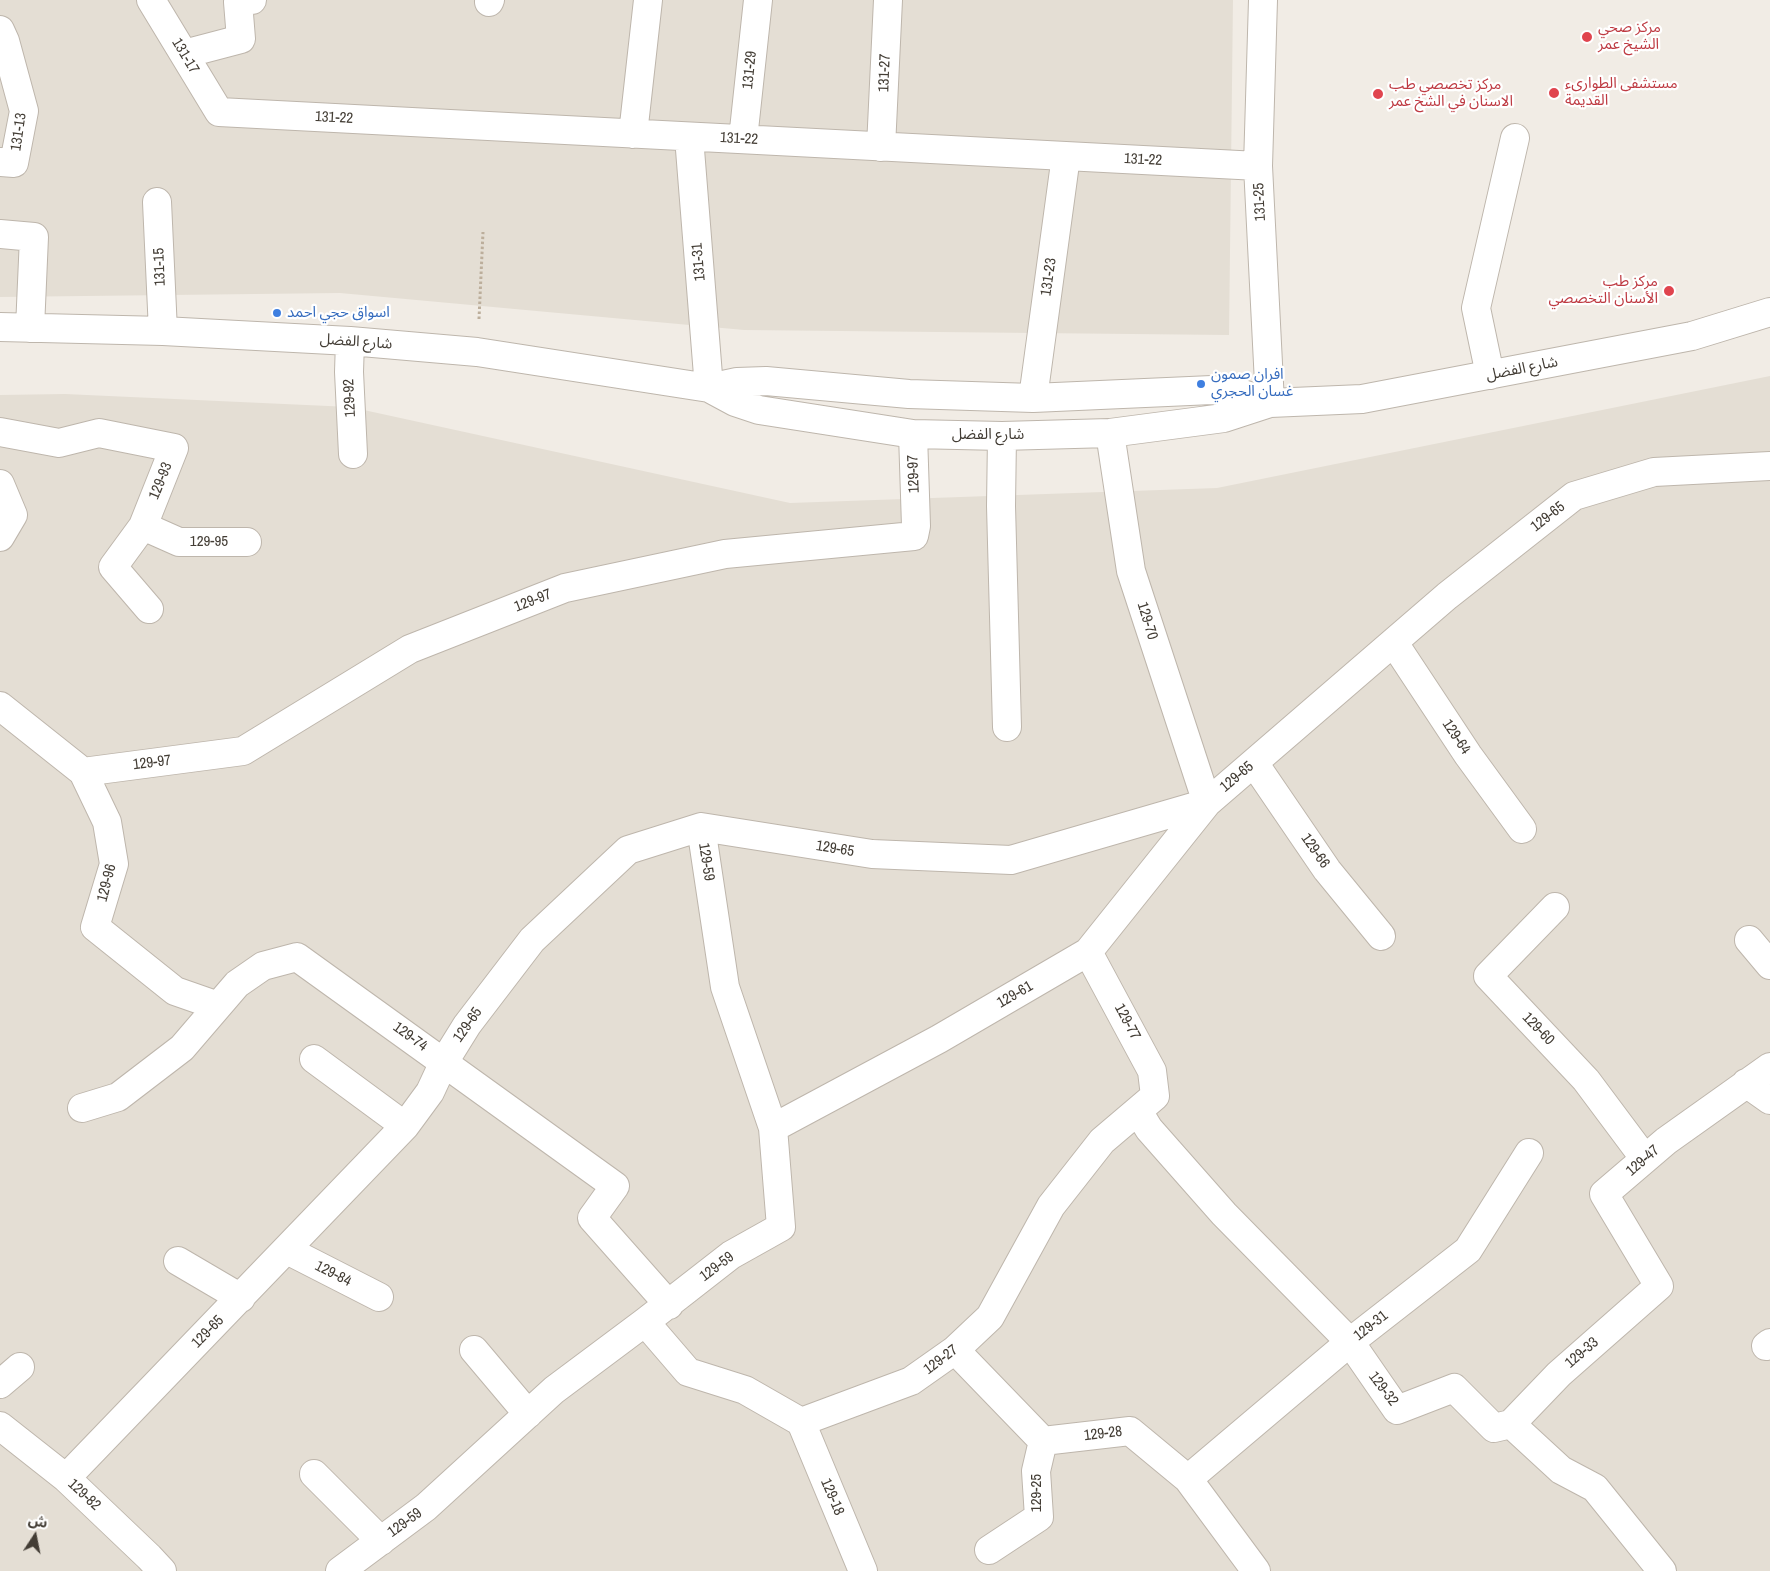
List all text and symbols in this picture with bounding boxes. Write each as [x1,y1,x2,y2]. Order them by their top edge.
place label: مركز صحي الشيخ عمر [1598,19,1661,54]
marker: مركز صحي الشيخ عمر [1580,30,1594,44]
street label: 131-17 [167,35,203,77]
street label: 131-29 [739,50,761,90]
street label: 131-27 [875,54,895,92]
place label: مستشفى الطوارىء القديمة [1565,75,1678,110]
place label: مركز تخصصي طب الاسنان في الشخ عمر [1389,76,1513,111]
marker: مستشفى الطوارىء القديمة [1547,86,1561,100]
marker: مركز تخصصي طب الاسنان في الشخ عمر [1371,87,1385,101]
street label: 131-22 [314,108,354,128]
street label: 131-13 [7,112,31,152]
street label: 131-22 [719,129,759,149]
street label: 131-22 [1123,150,1163,170]
street label: 131-25 [1250,182,1270,222]
street label: 131-31 [688,242,710,282]
street label: 131-15 [150,248,170,286]
street label: 131-23 [1037,257,1061,297]
place label: مركز طب الأسنان التخصصي [1549,273,1658,308]
marker: مركز طب الأسنان التخصصي [1662,284,1676,298]
place label: اسواق حجي احمد [287,304,390,322]
marker: اسواق حجي احمد [271,307,283,319]
street label: شارع الفضل [319,330,393,354]
street label: شارع الفضل [1485,353,1559,385]
place label: افران صمون غسان الحجري [1211,366,1293,401]
street label: 129-92 [340,378,360,418]
marker: افران صمون غسان الحجري [1195,378,1207,390]
street label: شارع الفضل [952,426,1024,444]
street label: 129-97 [904,455,924,493]
street label: 129-93 [145,460,177,502]
street label: 129-65 [1527,498,1569,536]
street label: 129-95 [190,533,228,551]
street label: 129-97 [512,586,554,616]
street label: 129-70 [1133,600,1161,642]
street label: 129-64 [1438,716,1474,758]
street label: 129-97 [132,752,172,774]
street label: 129-65 [1217,758,1257,796]
street label: 129-66 [1297,830,1333,872]
street label: 129-65 [815,837,855,861]
street label: 129-59 [694,842,718,882]
street label: 129-96 [94,862,120,904]
street label: 129-61 [994,978,1036,1012]
street label: 129-77 [1110,1001,1144,1043]
street label: 129-65 [450,1004,486,1046]
street label: 129-60 [1518,1009,1558,1049]
street label: 129-74 [389,1018,431,1056]
street label: 129-47 [1623,1142,1663,1180]
street label: 129-59 [696,1248,738,1286]
street label: 129-84 [312,1257,354,1291]
street label: 129-31 [1350,1307,1392,1345]
street label: 129-65 [188,1312,228,1352]
street label: 129-33 [1562,1334,1602,1372]
street label: 129-27 [920,1341,962,1379]
street label: 129-32 [1364,1368,1402,1410]
street label: 129-28 [1083,1423,1123,1445]
street label: 129-25 [1028,1474,1046,1512]
street label: 129-82 [64,1475,104,1515]
street label: 129-18 [816,1476,848,1518]
street label: 129-59 [384,1504,426,1542]
north arrow [10,1511,60,1561]
text: ش [27,1511,49,1532]

